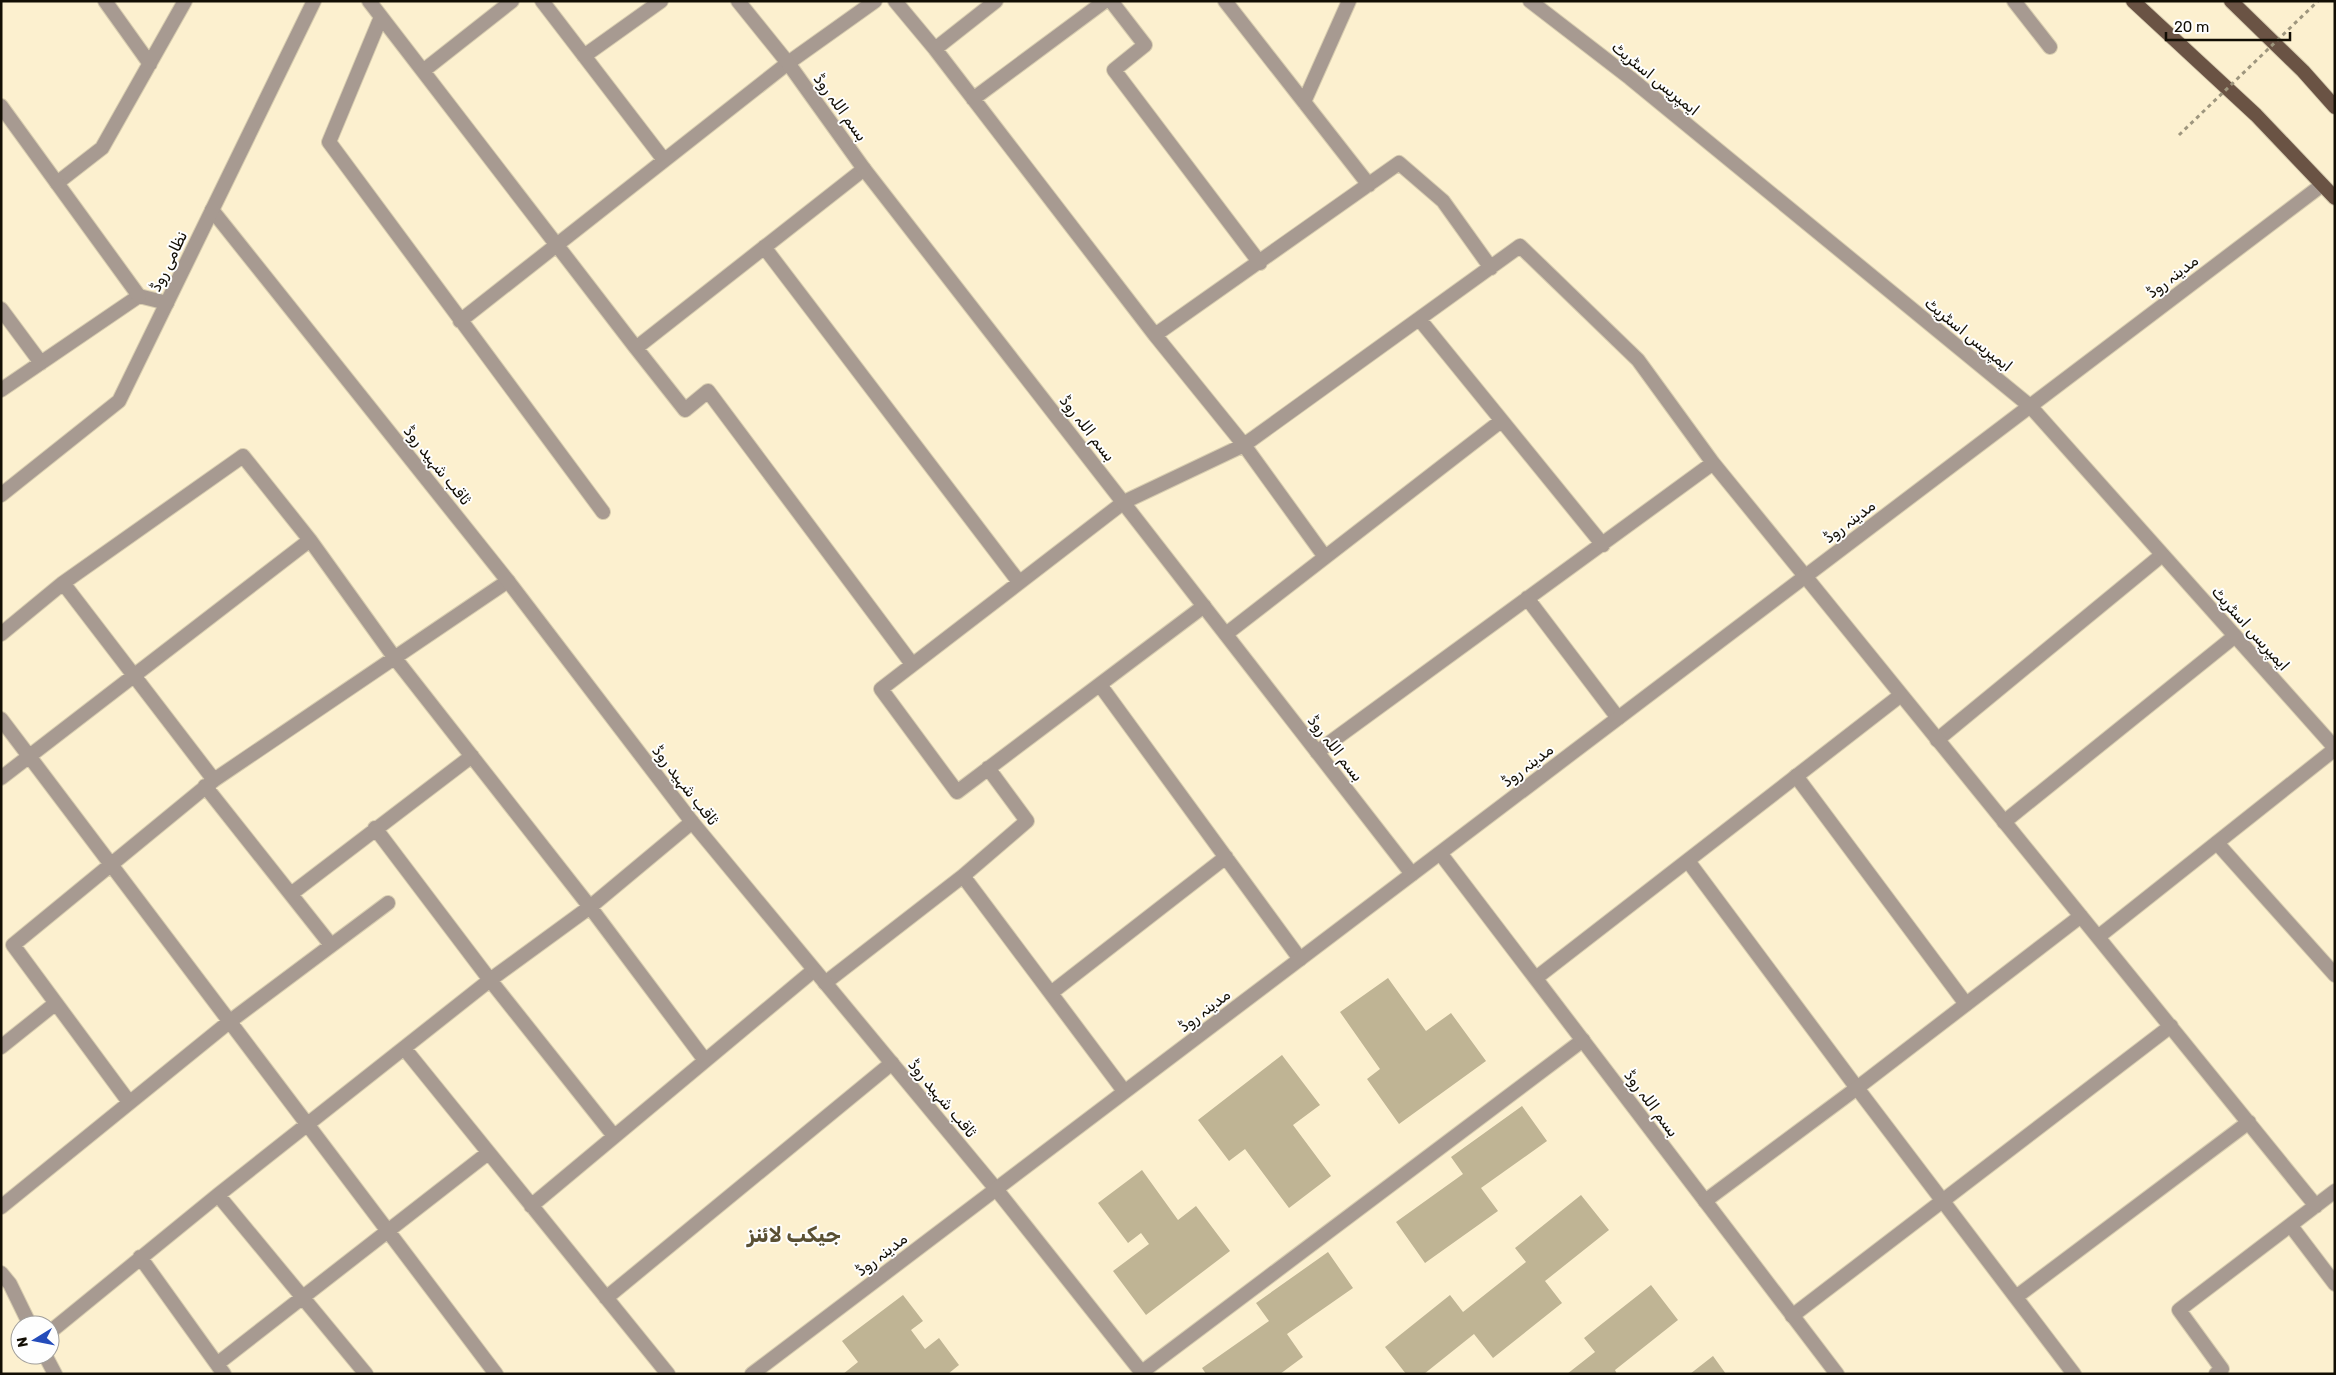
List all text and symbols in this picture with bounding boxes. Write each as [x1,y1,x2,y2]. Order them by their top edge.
scale bar [2166,10,2290,42]
text: 20 m [2174,18,2209,36]
street label: ایمپریس اسٹریٹ [1607,37,1703,120]
street label: بسم اللہ روڈ [809,70,871,145]
street label: نظامی روڈ [146,228,192,295]
street label: مدینہ روڈ [2143,251,2203,303]
street label: ایمپریس اسٹریٹ [1920,293,2016,376]
street label: بسم اللہ روڈ [1055,391,1119,466]
street label: ثاقب شہید روڈ [399,422,475,509]
street label: مدینہ روڈ [1820,496,1880,548]
street label: ایمپریس اسٹریٹ [2207,582,2294,675]
street label: بسم اللہ روڈ [1303,711,1367,786]
street label: مدینہ روڈ [1498,740,1558,792]
street label: ثاقب شہید روڈ [648,741,723,830]
street label: مدینہ روڈ [1175,985,1235,1037]
street label: ثاقب شہید روڈ [904,1055,981,1142]
street label: بسم اللہ روڈ [1619,1066,1683,1141]
district label: جیکب لائنز [745,1222,841,1248]
street label: مدینہ روڈ [852,1229,912,1281]
north arrow [10,1315,60,1365]
text: N [13,1336,32,1349]

